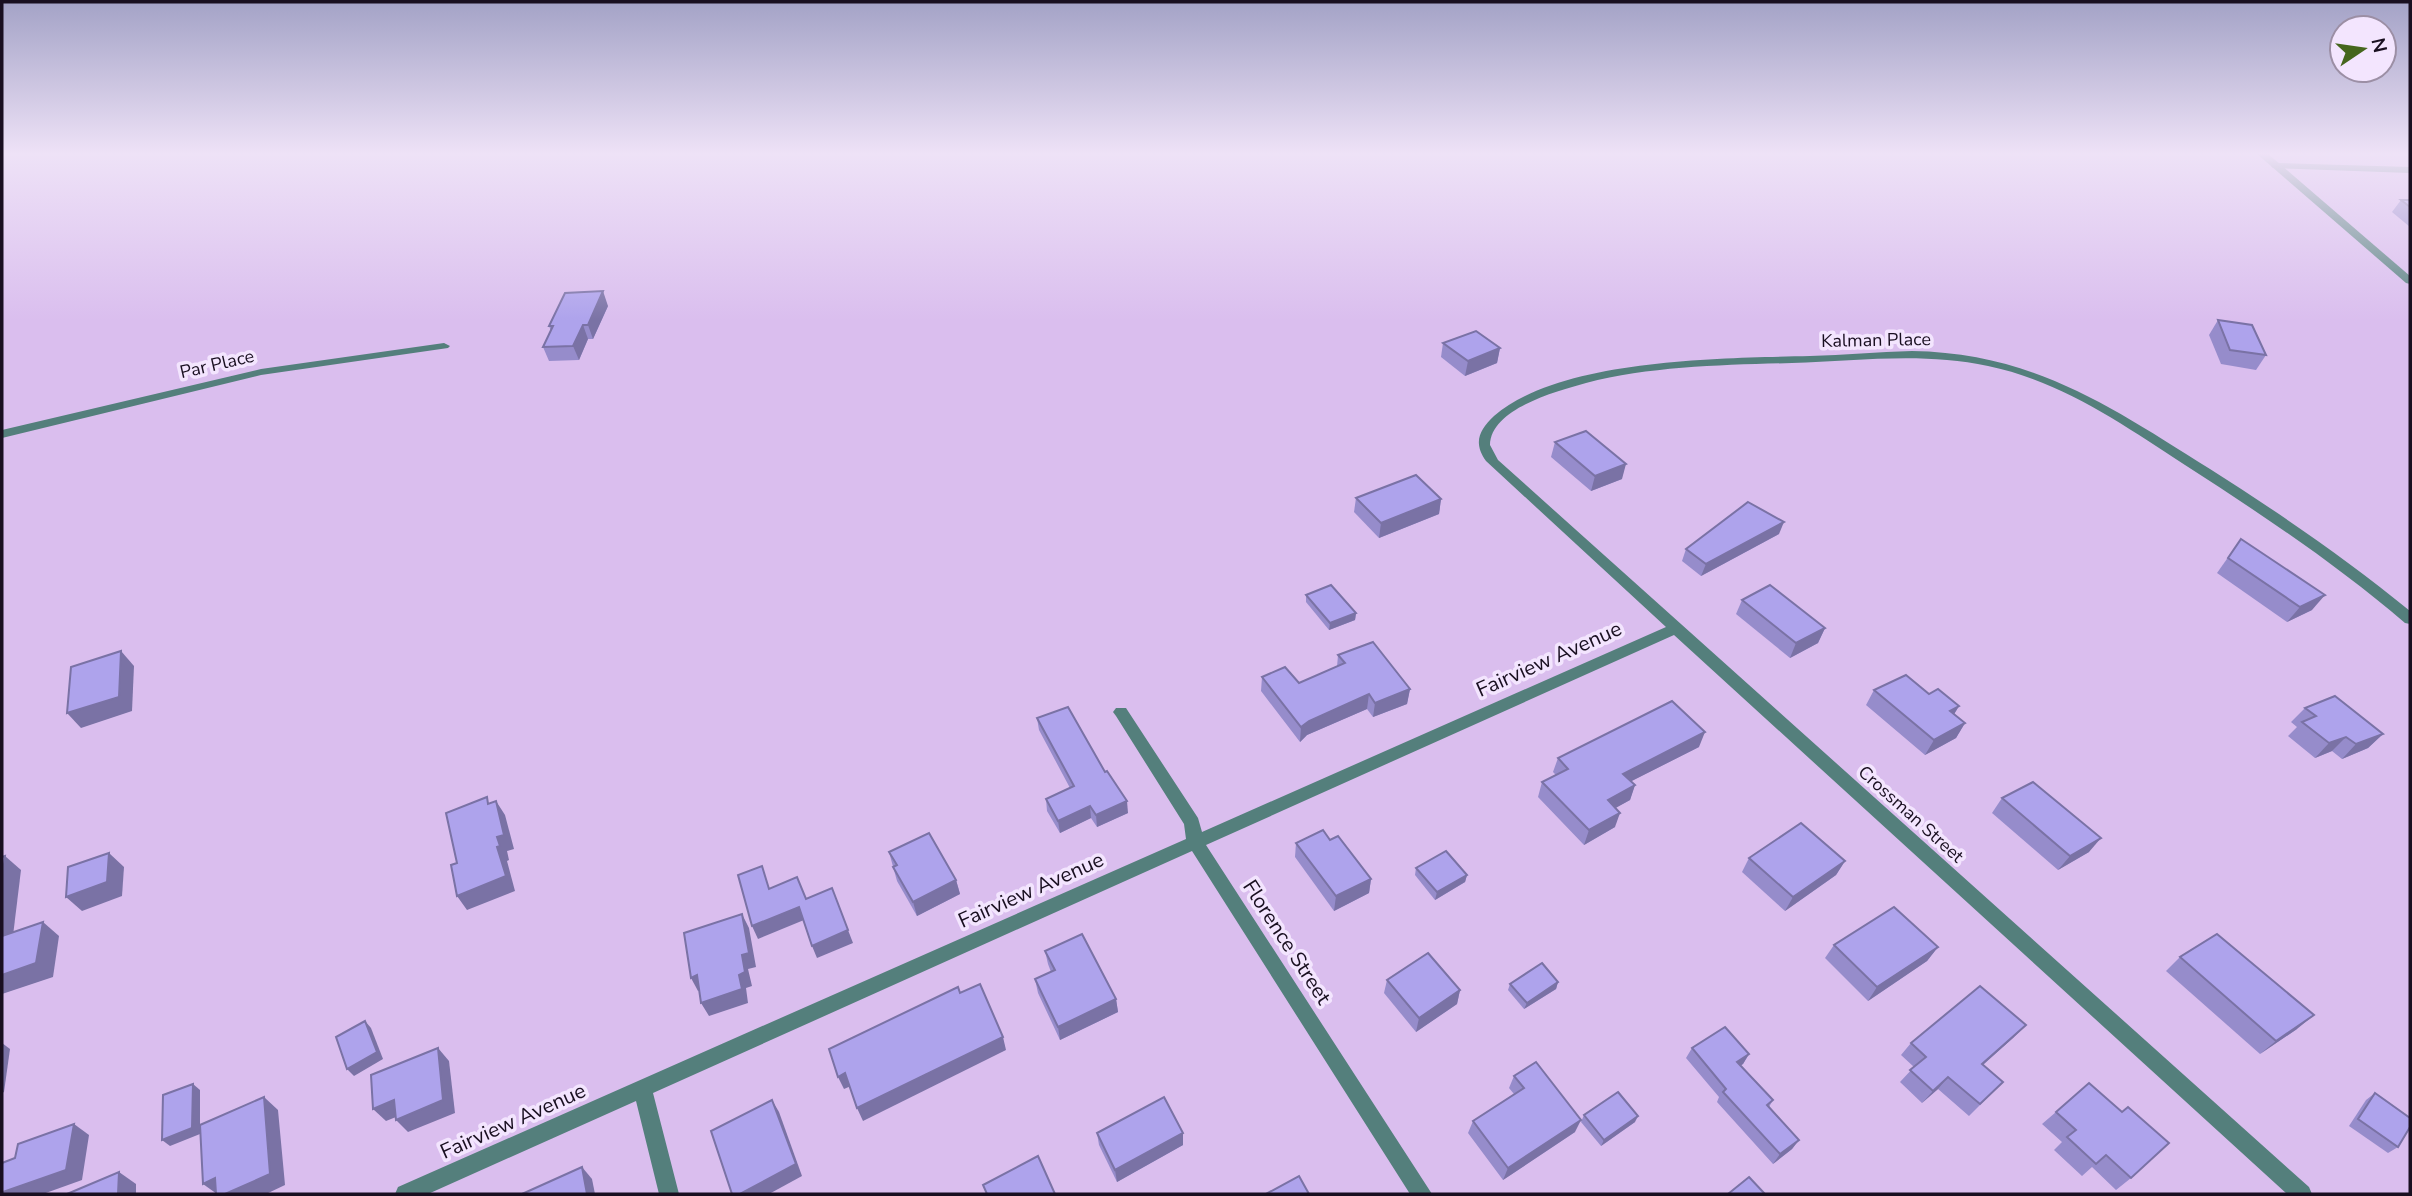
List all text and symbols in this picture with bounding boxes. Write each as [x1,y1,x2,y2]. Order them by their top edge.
north arrow [2328,14,2398,84]
text: N [2364,36,2393,55]
street label: Kalman Place [1821,327,1931,353]
street label: Par Place [177,344,257,384]
street label: Fairview Avenue [1472,614,1626,704]
street label: Crossman Street [1853,760,1970,868]
street label: Fairview Avenue [954,845,1108,935]
street label: Florence Street [1236,874,1338,1010]
street label: Fairview Avenue [436,1076,590,1166]

